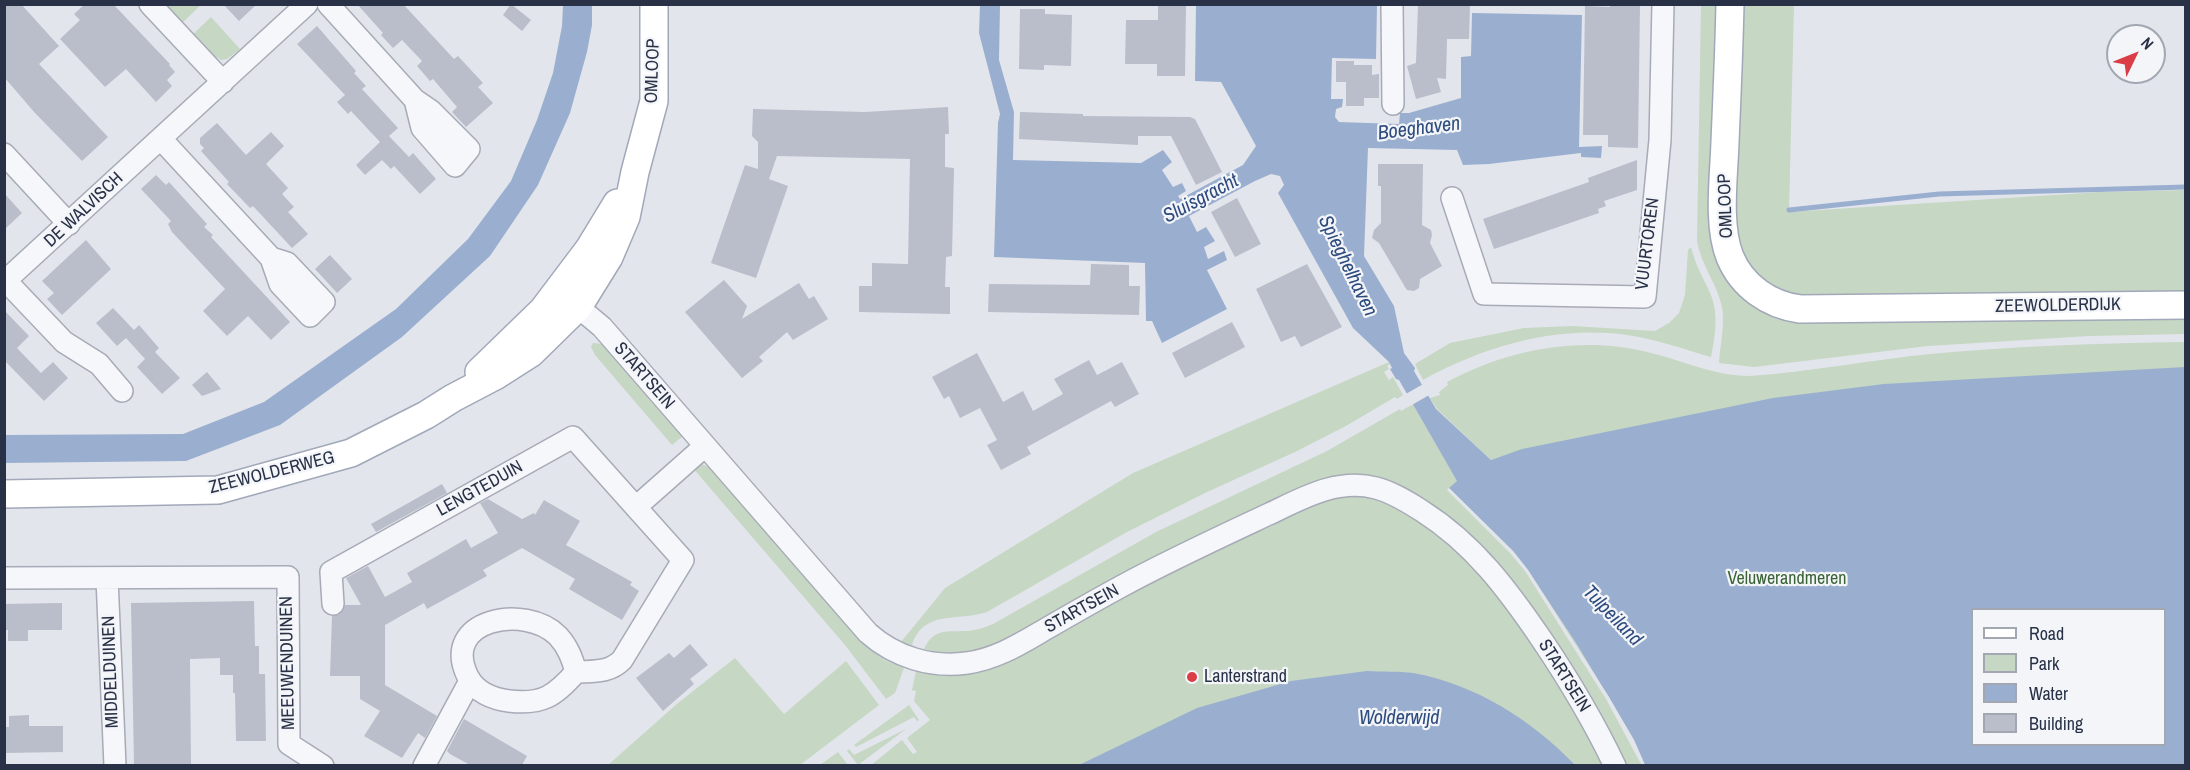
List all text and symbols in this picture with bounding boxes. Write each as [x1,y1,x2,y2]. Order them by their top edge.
north arrow [2106,24,2166,84]
text: N [2136,32,2159,54]
street label: OMLOOP [641,38,665,104]
water label: Boeghaven [1376,112,1462,146]
street label: DE WALVISCH [40,168,128,252]
water label: Sluisgracht [1159,169,1243,229]
street label: OMLOOP [1714,173,1738,239]
street label: VUURTOREN [1632,197,1664,291]
water label: Spieghelhaven [1312,212,1382,320]
street label: ZEEWOLDERDIJK [1995,294,2121,318]
street label: STARTSEIN [609,338,679,414]
street label: ZEEWOLDERWEG [207,447,337,499]
street label: LENGTEDUIN [433,456,527,522]
park label: Veluwerandmeren [1728,568,1846,590]
street label: STARTSEIN [1041,580,1123,638]
water label: Tulpeiland [1577,581,1647,651]
street label: MEEUWENDUINEN [276,596,300,730]
legend [1971,608,2166,746]
street label: MIDDELDUINEN [98,615,124,729]
text: Road [2029,621,2064,646]
street label: STARTSEIN [1533,636,1595,716]
text: Park [2029,651,2059,676]
place label: Lanterstrand [1204,666,1287,688]
marker: Lanterstrand [1185,670,1199,684]
text: Water [2029,681,2068,706]
water label: Wolderwijd [1359,707,1439,731]
text: Building [2029,711,2083,736]

